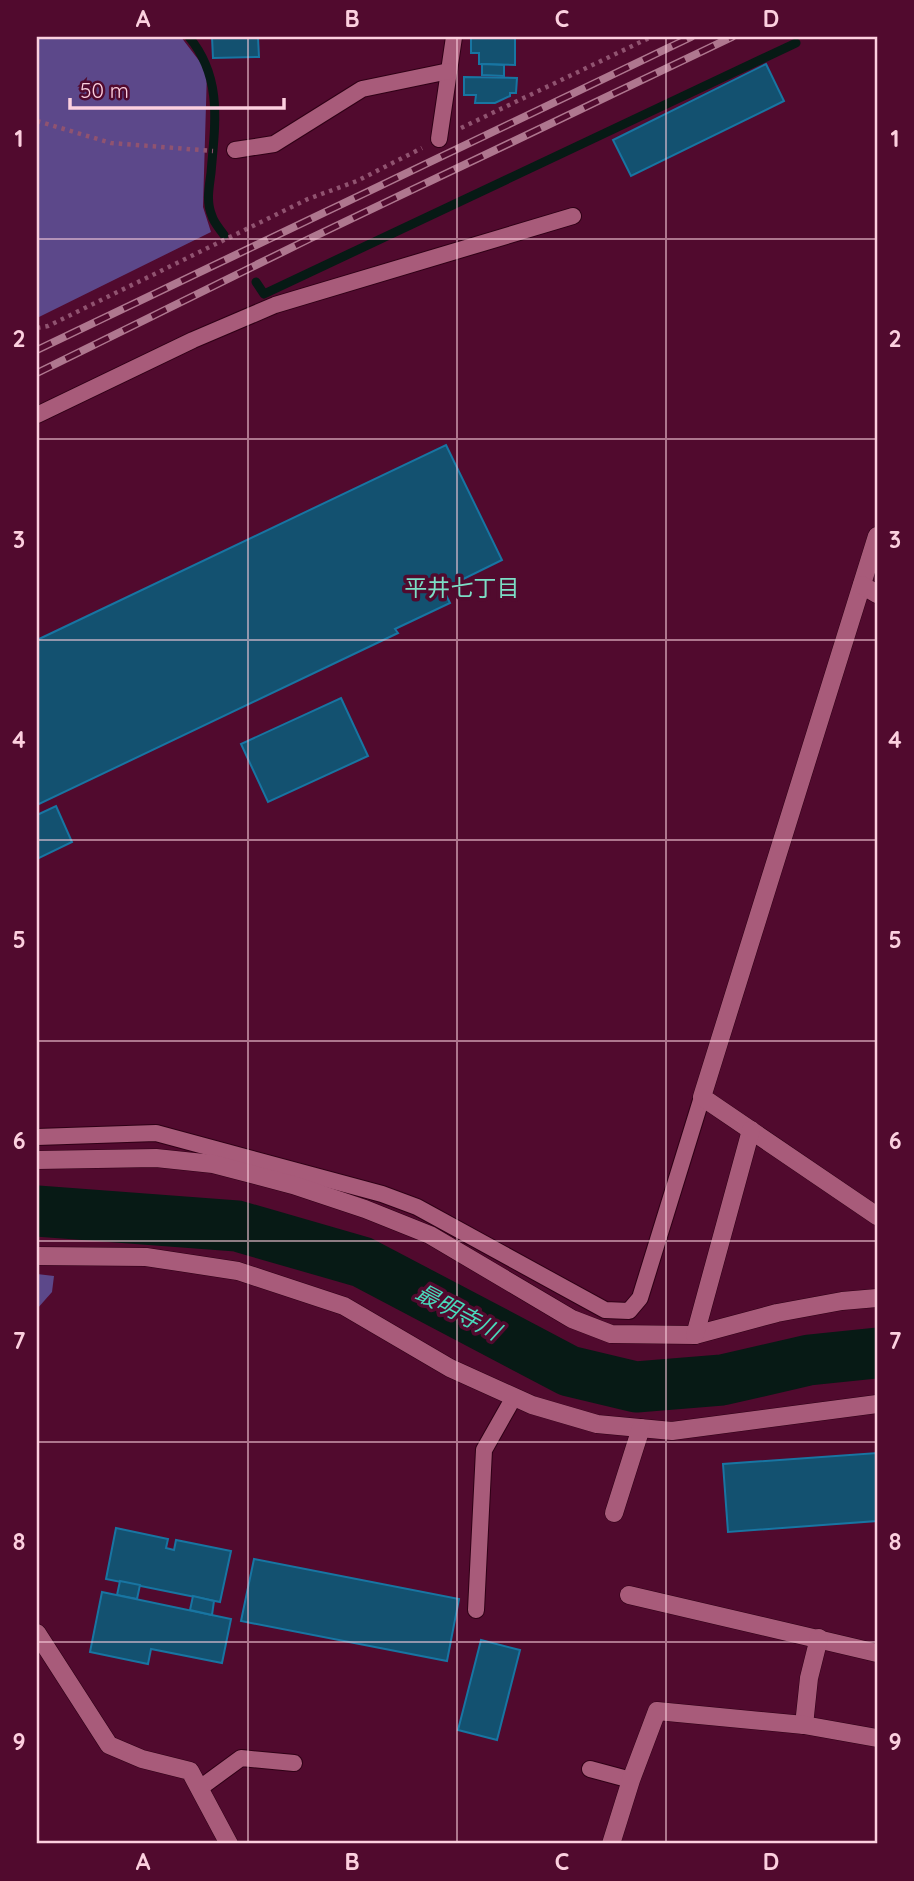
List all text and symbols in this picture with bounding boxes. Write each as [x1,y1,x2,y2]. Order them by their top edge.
text: A [136,4,151,33]
text: B [344,4,360,33]
text: C [555,4,569,33]
text: D [763,4,779,33]
scale bar [70,66,284,110]
text: 50 m [80,77,129,103]
text: 1 [15,124,23,153]
text: 1 [891,124,899,153]
text: 2 [12,324,26,353]
text: 2 [888,324,902,353]
text: 3 [13,525,25,554]
text: 3 [889,525,901,554]
district label: 平井七丁目 [405,573,520,602]
text: 4 [12,725,26,754]
text: 4 [888,725,902,754]
text: 5 [12,925,26,954]
text: 5 [888,925,902,954]
text: 6 [13,1126,25,1155]
text: 6 [889,1126,901,1155]
water label: 最明寺川 [411,1277,508,1347]
text: 7 [13,1326,26,1355]
text: 7 [889,1326,902,1355]
text: 8 [13,1527,25,1556]
text: 8 [889,1527,901,1556]
text: 9 [12,1727,26,1756]
text: 9 [888,1727,902,1756]
text: A [136,1847,151,1876]
text: B [344,1847,360,1876]
text: C [555,1847,569,1876]
text: D [763,1847,779,1876]

